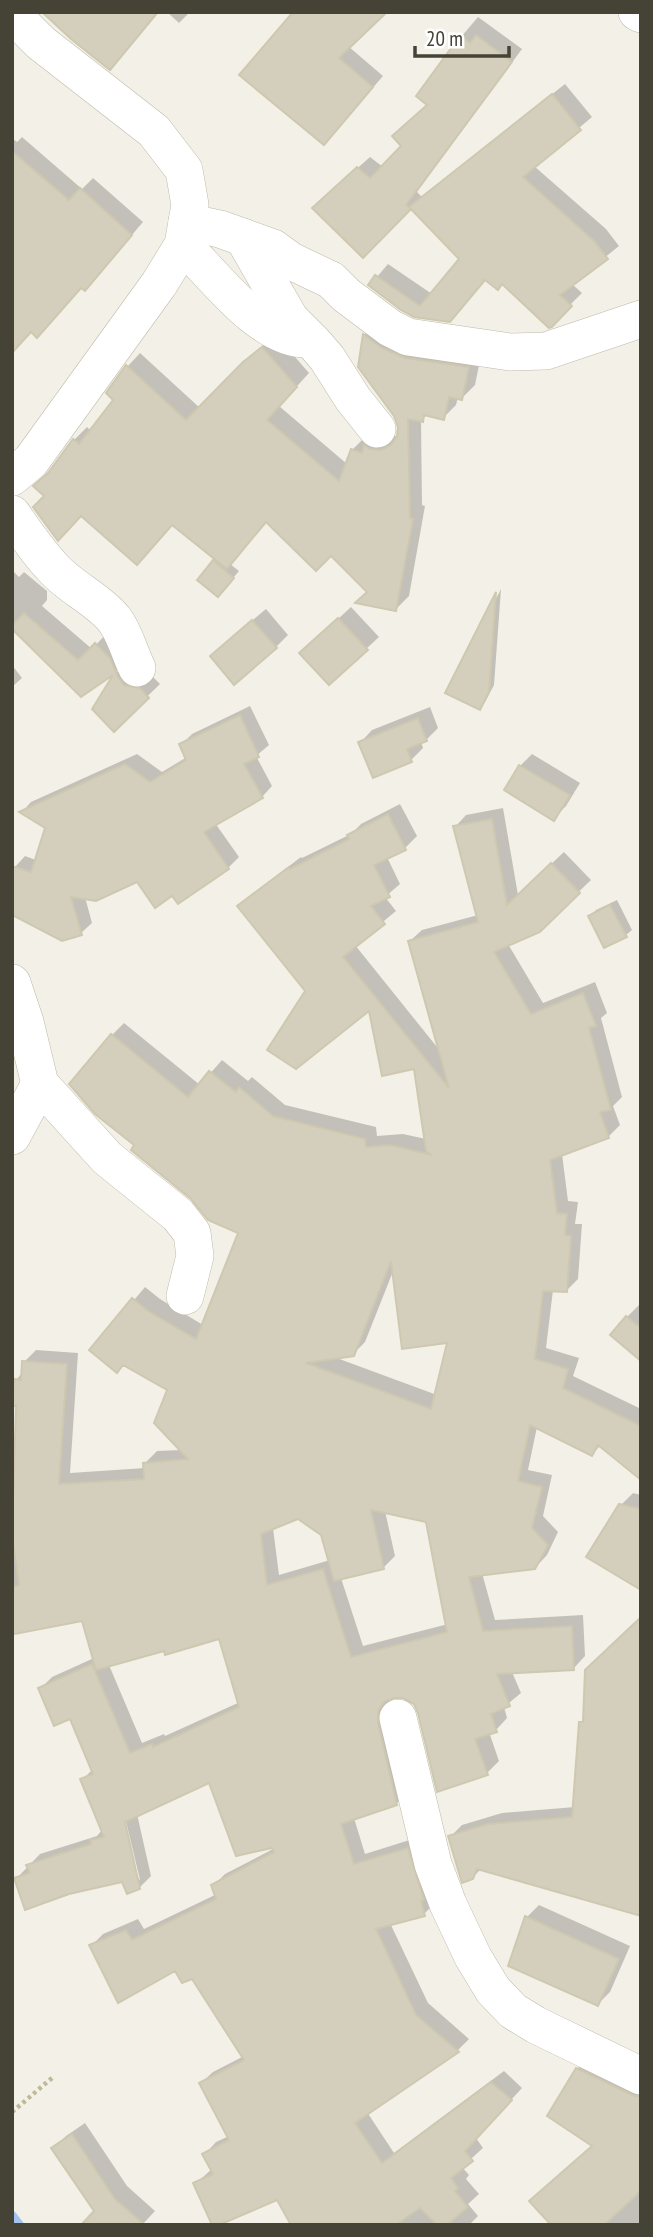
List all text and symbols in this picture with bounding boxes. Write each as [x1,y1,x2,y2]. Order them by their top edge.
scale bar [415,14,510,58]
text: 20 m [426,25,463,52]

